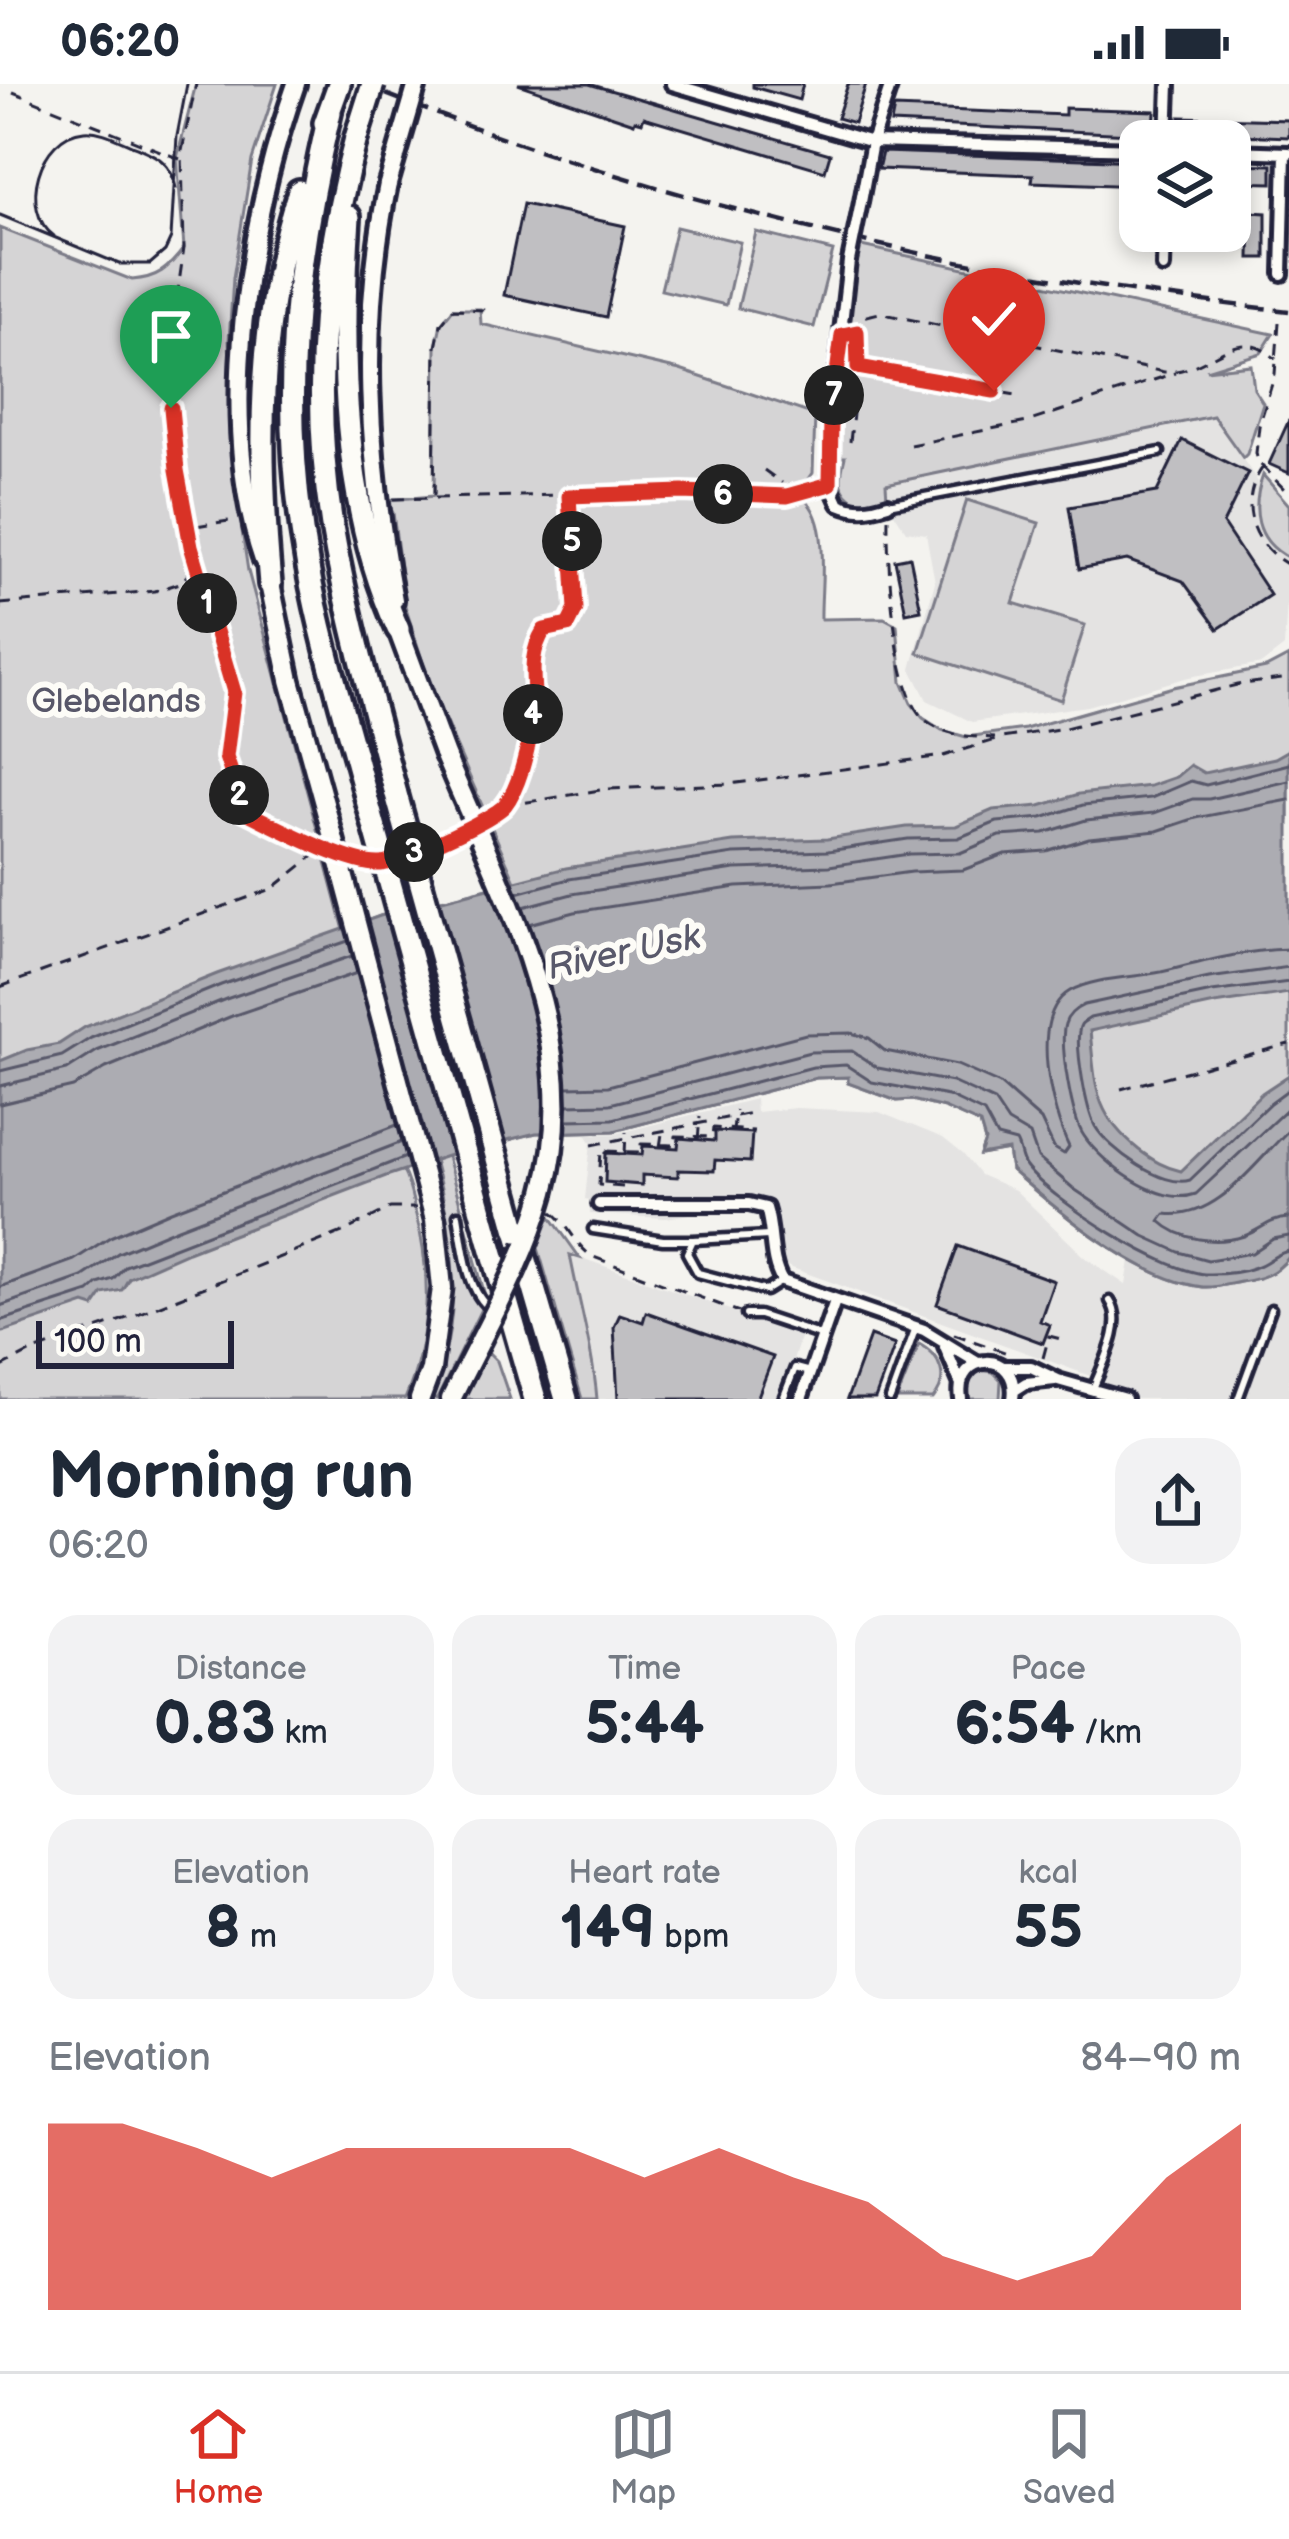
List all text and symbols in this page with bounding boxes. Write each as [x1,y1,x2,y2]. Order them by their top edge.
text: 06:20 [60,15,180,70]
map controls [1119,120,1251,252]
button: layers [1119,120,1251,252]
pin [943,268,1045,391]
pin [120,285,222,408]
icon: check [961,286,1027,352]
icon: arrive [138,303,204,369]
pin: 7 [804,365,864,425]
text: 7 [825,375,843,415]
pin: 6 [693,464,753,524]
text: 6 [713,474,733,514]
pin: 5 [542,511,602,571]
text: 5 [562,521,582,561]
pin: 1 [177,573,237,633]
text: 1 [200,583,214,623]
park label: Glebelands [31,682,201,722]
pin: 4 [503,684,563,744]
text: 4 [523,694,543,734]
pin: 2 [209,765,269,825]
text: 2 [229,775,249,815]
pin: 3 [384,822,444,882]
text: 3 [404,832,424,872]
water label: River Usk [544,916,706,990]
scale bar [36,1315,234,1368]
text: 100 m [54,1322,142,1362]
text: Morning run [48,1438,414,1517]
button: share [1115,1438,1241,1564]
text: 06:20 [48,1523,149,1570]
text: Distance [175,1649,307,1689]
text: Time [608,1649,681,1689]
text: Pace [1011,1649,1086,1689]
text: 0.83 [154,1689,275,1761]
text: 5:44 [585,1689,704,1761]
text: 6:54 [954,1689,1075,1761]
text: km [275,1713,328,1753]
text: /km [1075,1713,1142,1753]
text: Elevation [172,1853,310,1893]
text: Heart rate [568,1853,721,1893]
text: kcal [1019,1853,1078,1893]
text: 8 [205,1893,241,1965]
text: 149 [560,1893,655,1965]
text: 55 [1014,1893,1083,1965]
text: m [241,1917,277,1957]
text: bpm [655,1917,729,1957]
text: Elevation [48,2035,211,2082]
text: 84–90 m [1081,2035,1241,2082]
tab: Home [173,2401,263,2513]
tab: Map [610,2401,676,2513]
tab: Saved [1023,2401,1116,2513]

